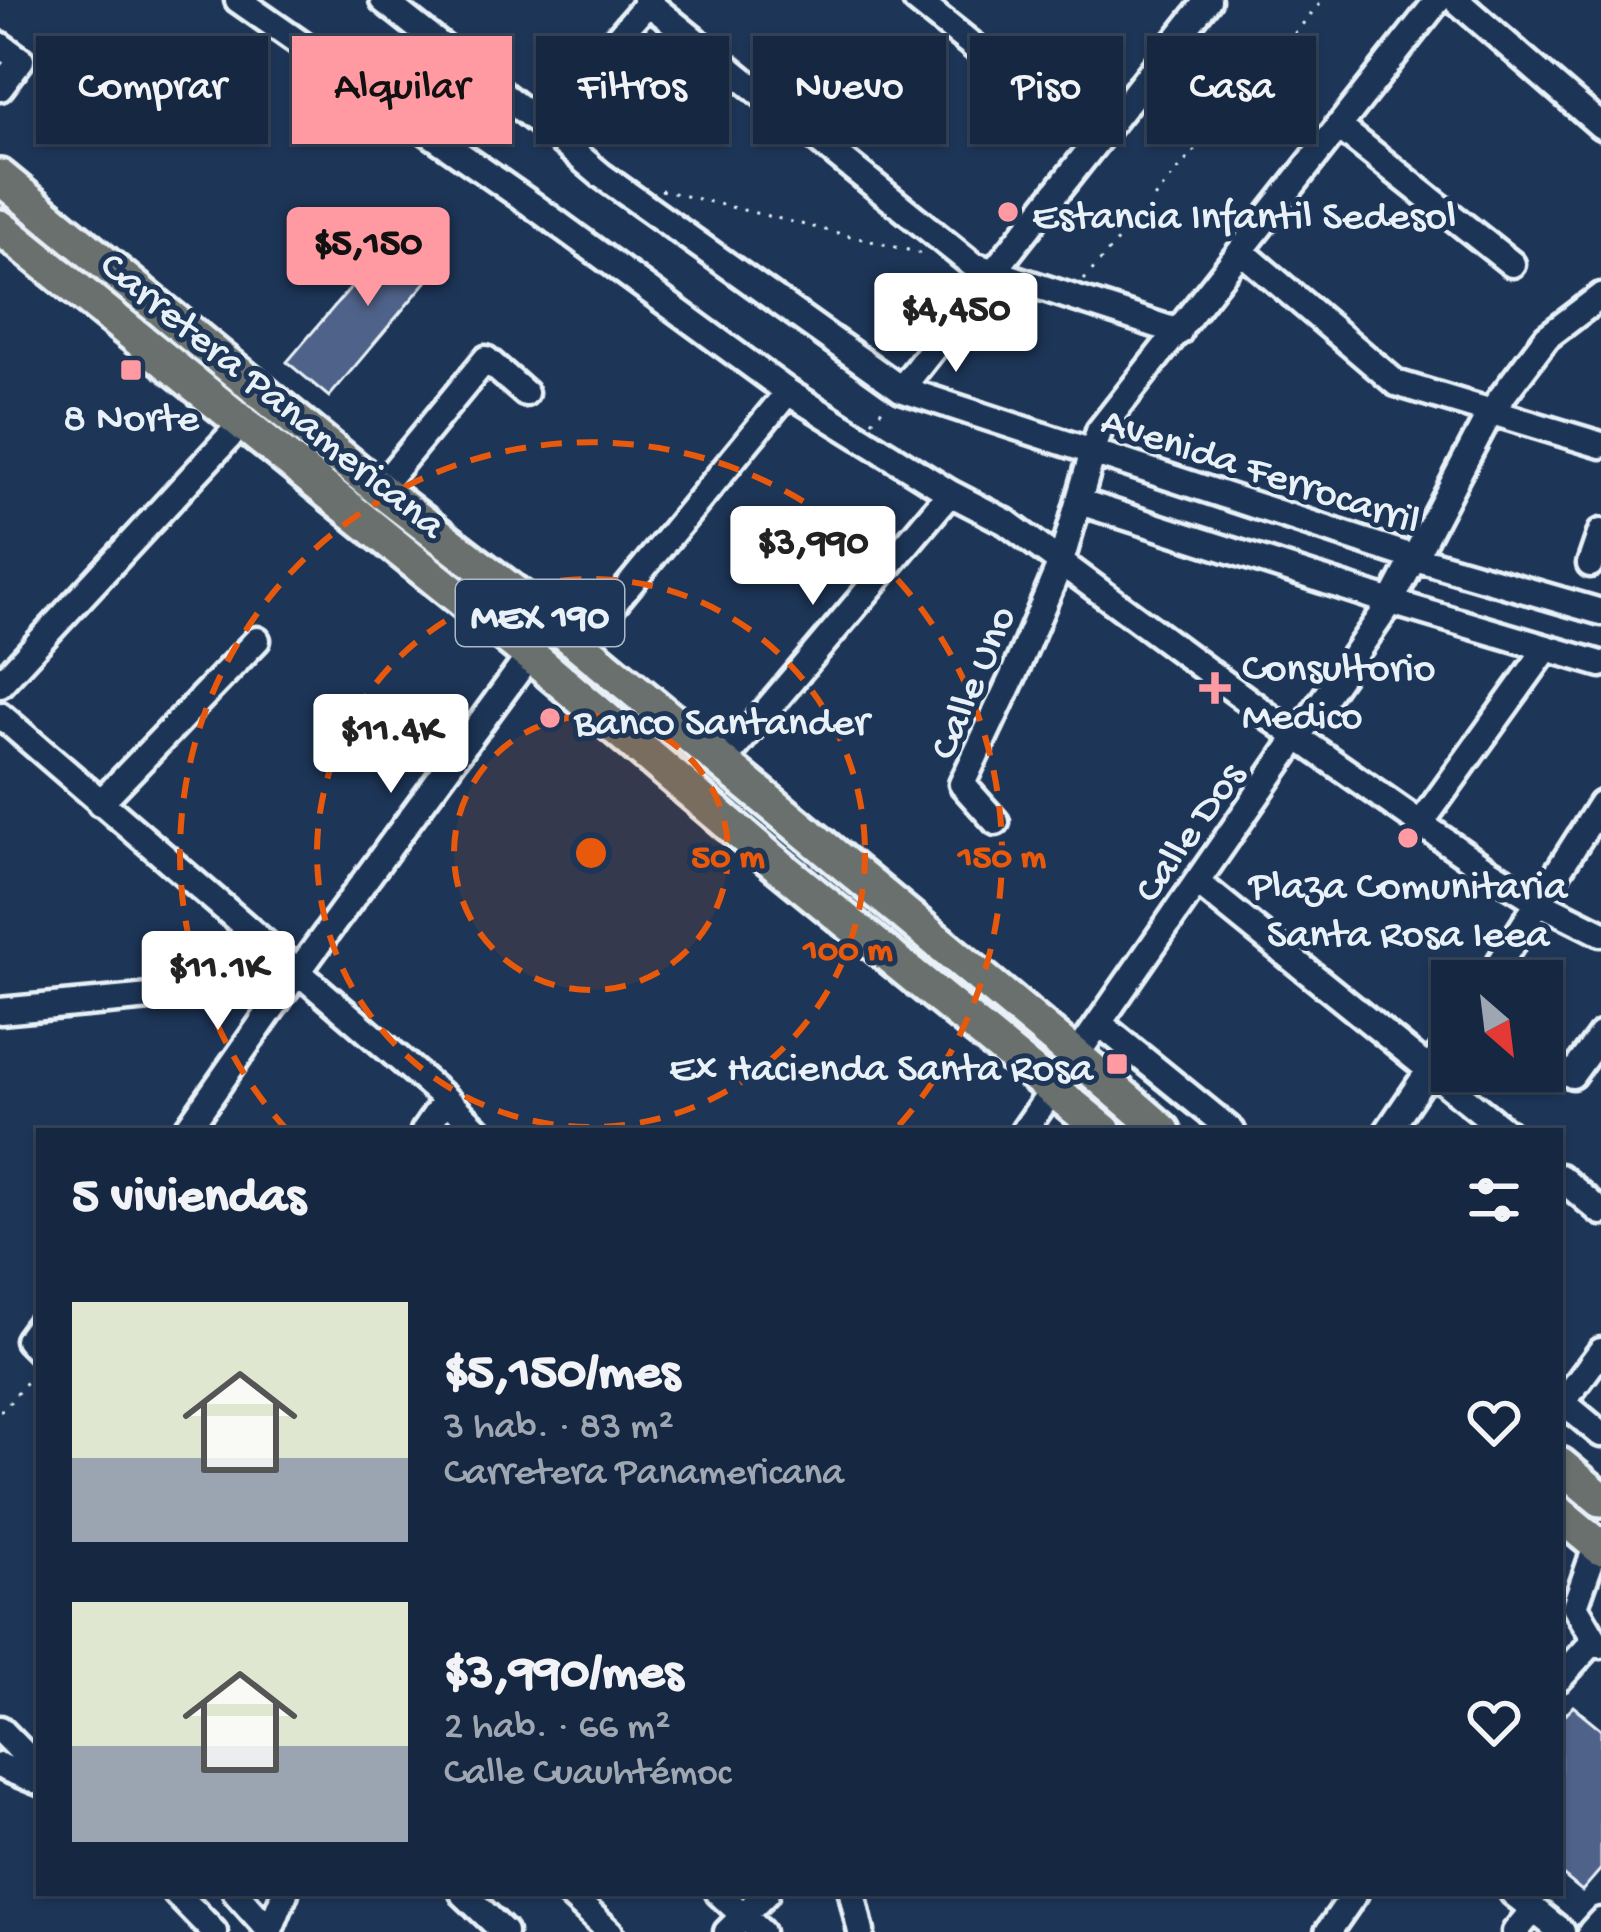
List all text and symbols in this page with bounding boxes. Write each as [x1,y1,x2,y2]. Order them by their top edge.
chip: Comprar [36,36,268,144]
chip: Alquilar [292,36,512,144]
chip: Filtros [536,36,729,144]
chip: Nuevo [753,36,946,144]
chip: Piso [970,36,1123,144]
chip: Casa [1147,36,1316,144]
place label: Estancia Infantil Sedesol [1032,195,1456,244]
marker: Estancia Infantil Sedesol [995,199,1021,225]
pin: $5,150 [270,207,466,309]
text: $5,150 [314,223,422,269]
street label: Carretera Panamericana [88,243,454,553]
pin: $4,450 [858,273,1054,375]
text: $4,450 [901,289,1011,335]
marker: 8 Norte [118,357,144,383]
place label: 8 Norte [63,397,200,446]
street label: Avenida Ferrocarril [1094,399,1425,549]
pin: $3,990 [715,506,911,608]
text: $3,990 [757,522,869,568]
road number: MEX 190 [456,580,624,646]
street label: Calle Uno [922,600,1030,768]
place label: Consultorio Medico [1242,647,1436,744]
marker: Consultorio Medico [1199,672,1231,704]
pin: $11.4K [293,694,489,796]
place label: Banco Santander [573,701,872,750]
marker: Banco Santander [537,705,563,731]
text: $11.4K [340,710,442,756]
street label: Calle Dos [1126,753,1259,914]
marker: Plaza Comunitaria Santa Rosa Ieea [1395,825,1421,851]
centre of rings [570,832,612,874]
text: 50 m [691,838,765,881]
text: 150 m [956,838,1046,881]
place label: Plaza Comunitaria Santa Rosa Ieea [1247,865,1569,962]
pin: $11.1K [120,931,316,1033]
text: 100 m [801,931,893,974]
text: $11.1K [169,947,267,993]
north arrow [1431,960,1563,1092]
map controls [1431,960,1563,1092]
place label: Ex Hacienda Santa Rosa [669,1047,1095,1096]
marker: Ex Hacienda Santa Rosa [1104,1051,1130,1077]
icon: filters [1461,1167,1527,1233]
text: 5 viviendas [72,1170,306,1230]
text: $5,150/mes [444,1346,680,1406]
icon: home [168,1350,312,1494]
icon: heart [1461,1389,1527,1455]
text: 3 hab. · 83 m² [444,1406,674,1452]
text: Carretera Panamericana [444,1452,844,1498]
text: $3,990/mes [444,1646,683,1706]
icon: home [168,1650,312,1794]
icon: heart [1461,1689,1527,1755]
text: 2 hab. · 66 m² [444,1706,670,1752]
text: Calle Cuauhtémoc [444,1752,731,1798]

